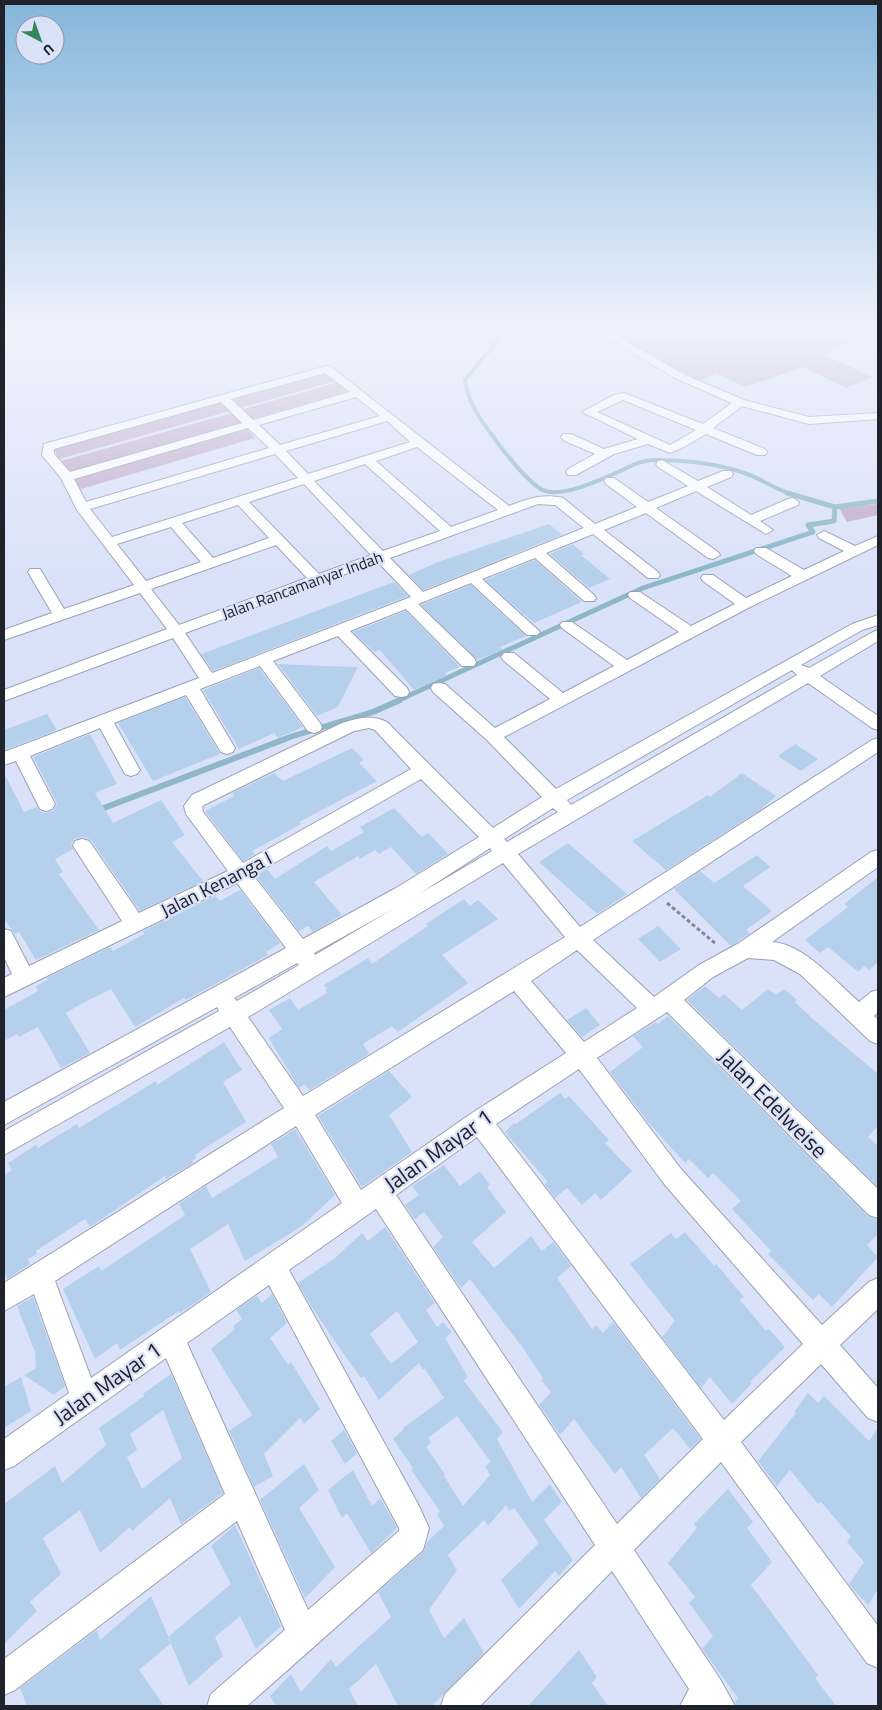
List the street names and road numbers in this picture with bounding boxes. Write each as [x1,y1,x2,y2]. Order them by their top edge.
street label: Jalan Rancamanyar Indah [218,545,386,625]
street label: Jalan Kenanga I [155,843,276,924]
street label: Jalan Edelweise [710,1040,836,1166]
street label: Jalan Mayar 1 [377,1100,499,1200]
street label: Jalan Mayar 1 [46,1333,168,1433]

